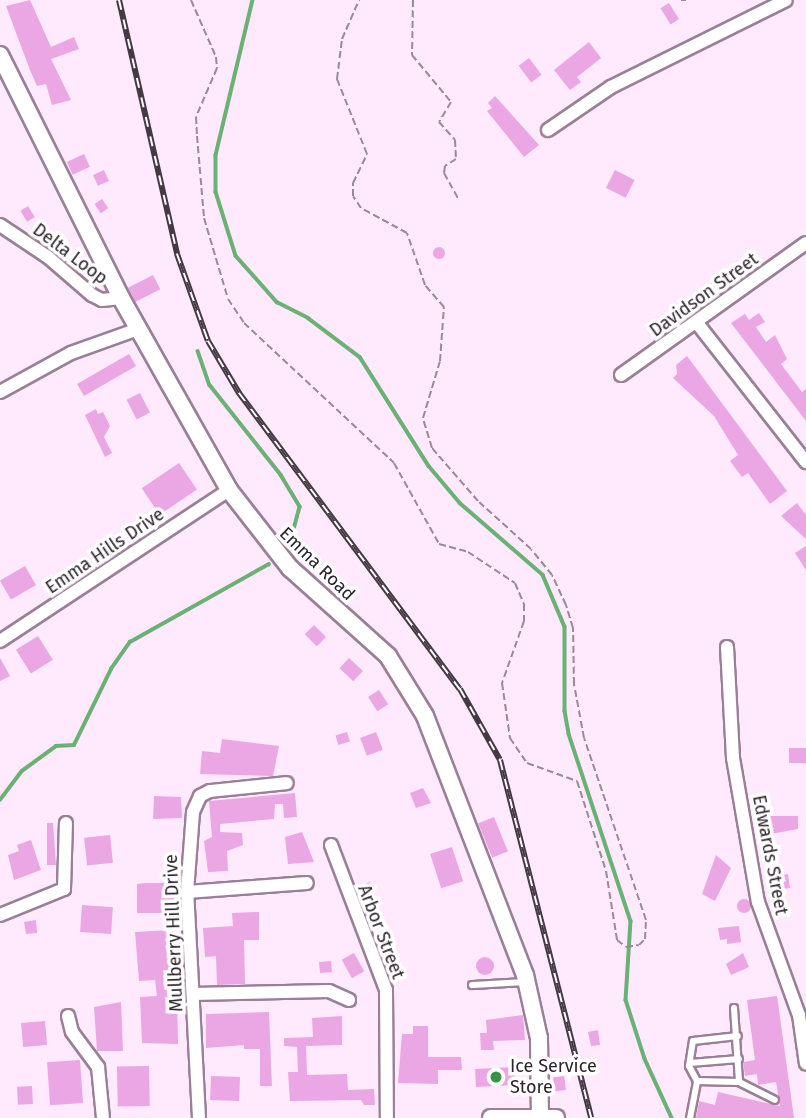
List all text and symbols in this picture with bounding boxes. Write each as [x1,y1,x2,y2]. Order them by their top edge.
street label: Delta Loop [28,219,112,289]
street label: Davidson Street [646,248,762,342]
street label: Emma Hills Drive [42,503,168,599]
street label: Emma Road [275,523,359,605]
street label: Edwards Street [748,793,792,917]
street label: Mullberry Hill Drive [160,854,188,1012]
street label: Arbor Street [353,882,409,982]
place label: Ice Service Store [510,1056,597,1098]
marker: Ice Service Store [488,1069,504,1085]

